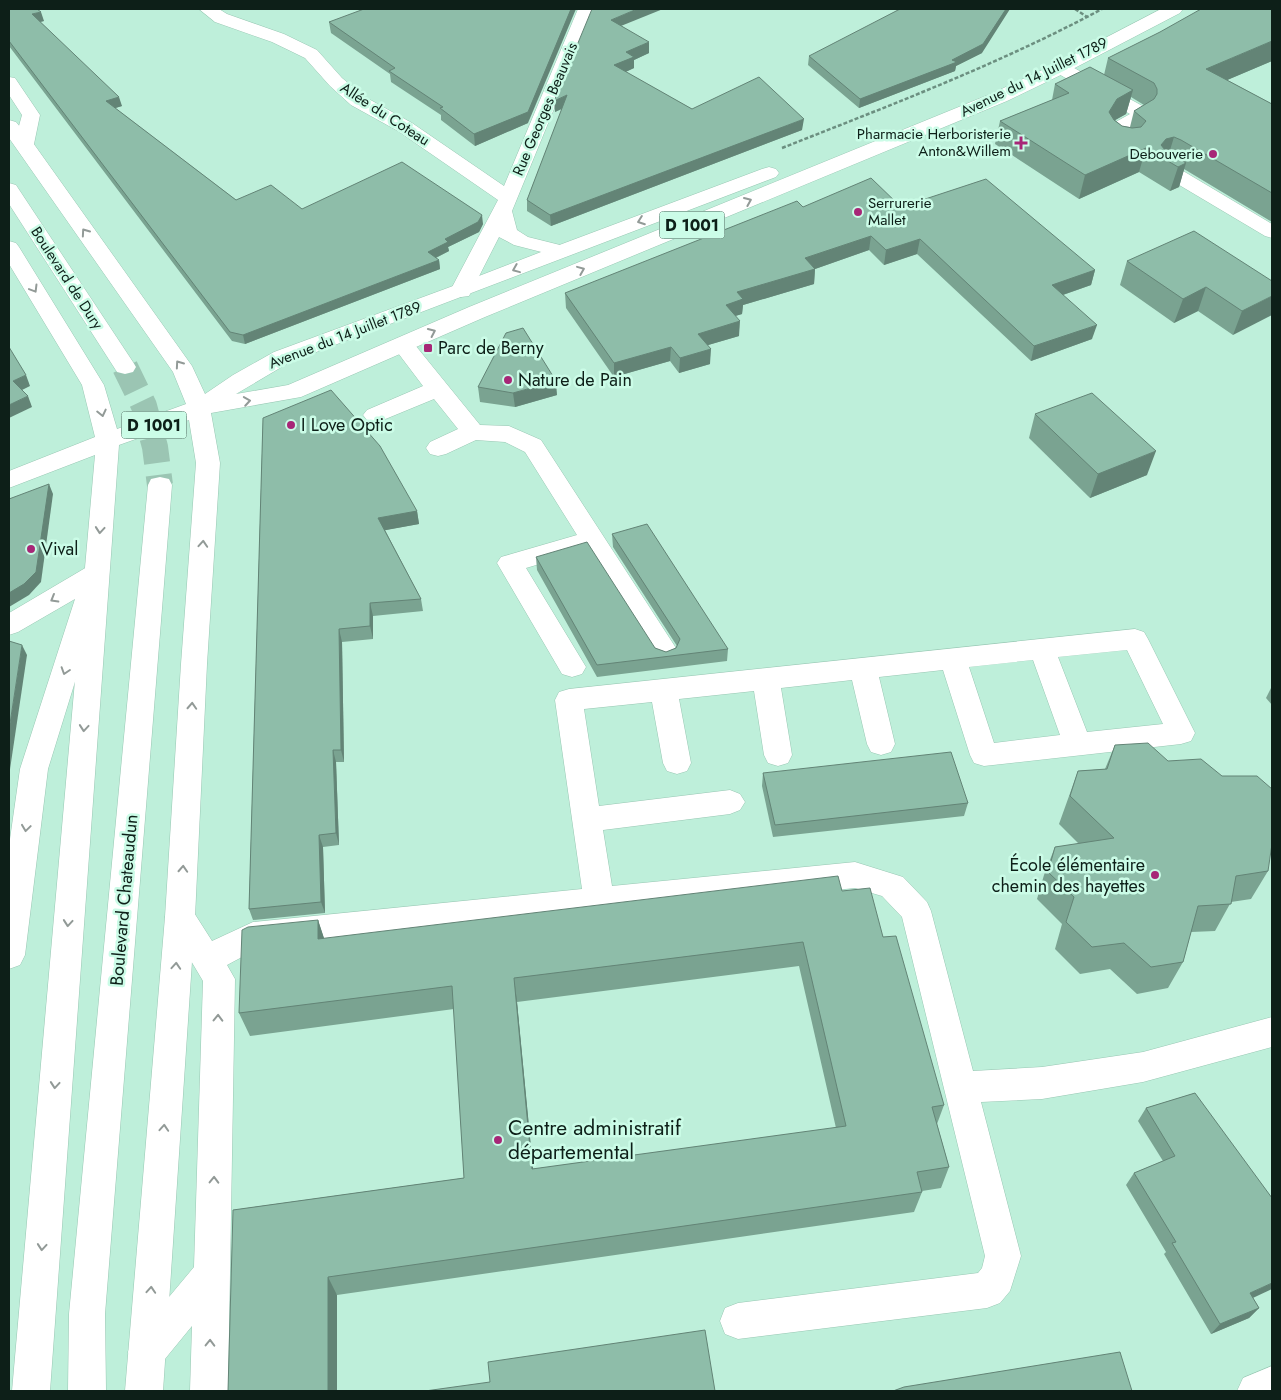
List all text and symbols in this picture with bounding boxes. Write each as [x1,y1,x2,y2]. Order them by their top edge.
street label: Avenue du 14 Juillet 1789 [957,32,1111,122]
street label: Rue Georges Beauvais [507,39,583,179]
street label: Allée du Coteau [336,77,434,151]
place label: Pharmacie Herboristerie Anton&Willem [857,123,1011,162]
marker: Pharmacie Herboristerie Anton&Willem [1015,137,1027,149]
place label: Debouverie [1130,143,1203,165]
marker: Debouverie [1207,148,1219,160]
place label: Serrurerie Mallet [868,192,932,231]
one-way arrow [743,197,752,208]
marker: Serrurerie Mallet [852,206,864,218]
road number: D 1001 [660,212,724,238]
one-way arrow [638,215,646,225]
street label: Boulevard de Dury [26,222,109,334]
one-way arrow [82,228,91,237]
one-way arrow [512,263,521,273]
one-way arrow [577,265,585,275]
one-way arrow [28,283,38,292]
street label: Avenue du 14 Juillet 1789 [266,296,424,374]
one-way arrow [427,328,436,339]
place label: Parc de Berny [438,335,544,361]
marker: Parc de Berny [422,342,434,354]
one-way arrow [176,360,185,370]
place label: Nature de Pain [518,367,632,393]
marker: Nature de Pain [502,374,514,386]
one-way arrow [243,396,252,406]
one-way arrow [96,408,107,417]
road number: D 1001 [122,412,186,438]
place label: I Love Optic [301,412,393,438]
marker: I Love Optic [285,419,297,431]
one-way arrow [95,526,106,534]
place label: Vival [41,536,78,562]
one-way arrow [197,540,208,548]
marker: Vival [25,543,37,555]
one-way arrow [50,593,59,603]
one-way arrow [61,666,71,674]
one-way arrow [186,702,197,710]
one-way arrow [78,724,89,732]
street label: Boulevard Chateaudun [104,813,144,987]
one-way arrow [21,824,32,832]
place label: École élémentaire chemin des hayettes [992,852,1145,899]
one-way arrow [177,864,188,872]
marker: École élémentaire chemin des hayettes [1149,869,1161,881]
one-way arrow [63,919,74,927]
one-way arrow [170,962,181,970]
one-way arrow [213,1013,224,1021]
one-way arrow [50,1081,61,1089]
place label: Centre administratif départemental [508,1113,682,1167]
one-way arrow [158,1124,169,1132]
marker: Centre administratif départemental [492,1134,504,1146]
one-way arrow [209,1176,219,1184]
one-way arrow [37,1243,48,1251]
one-way arrow [146,1286,157,1294]
one-way arrow [205,1338,215,1346]

